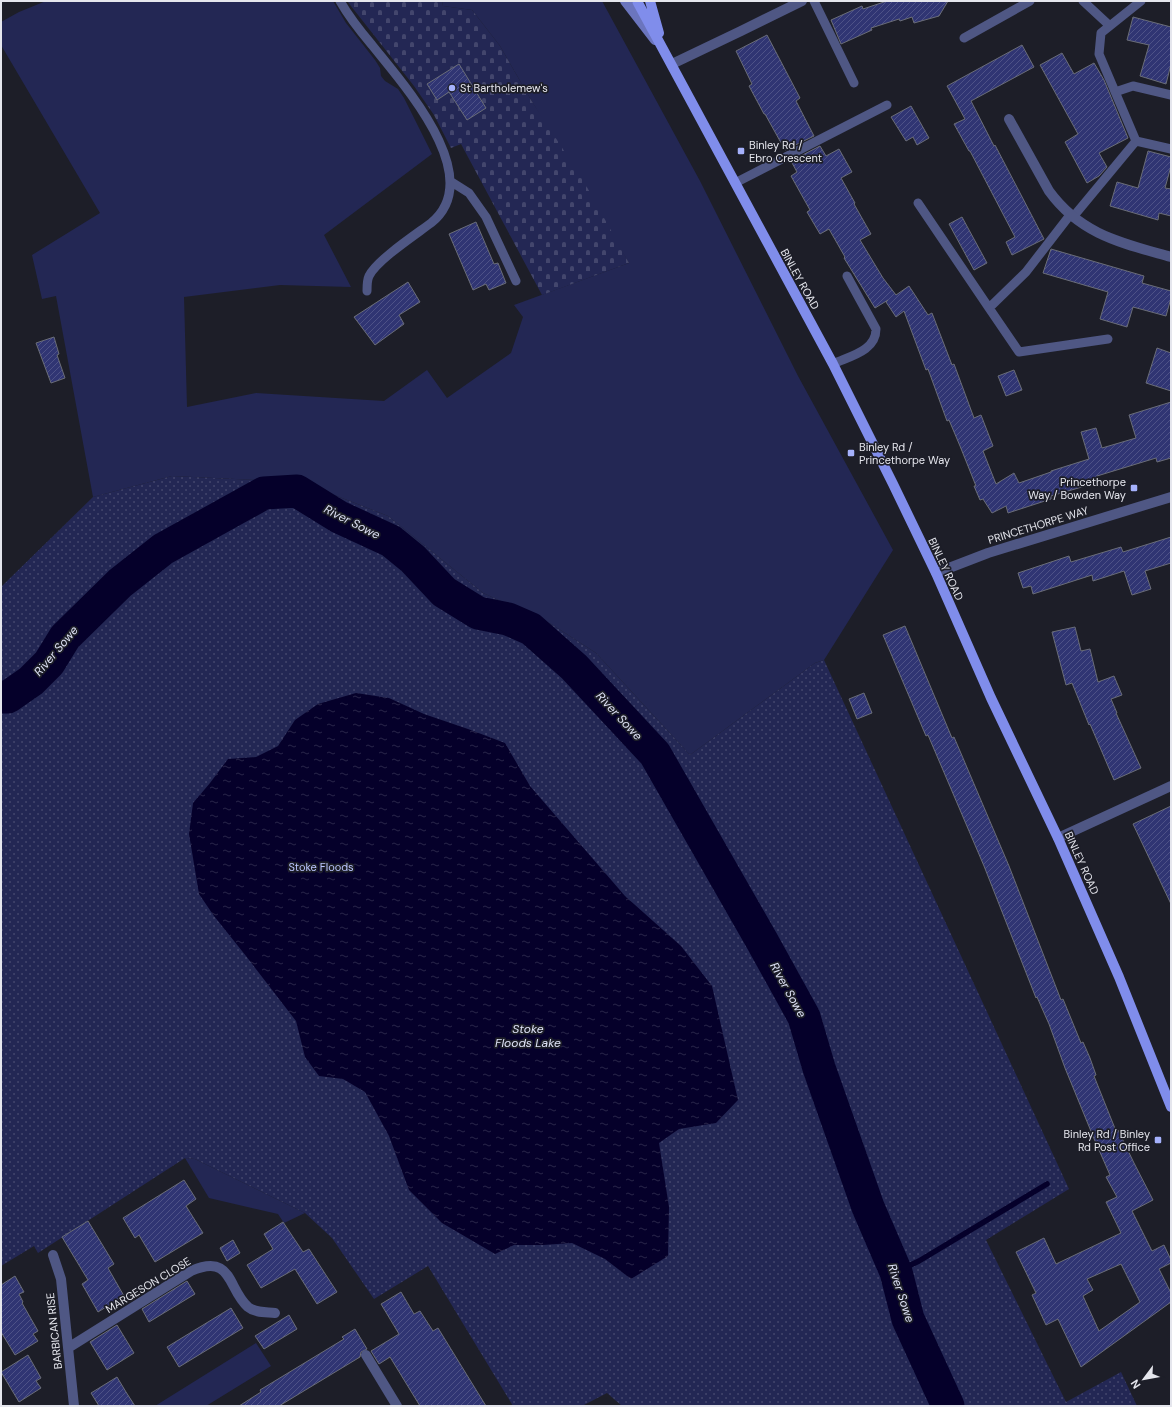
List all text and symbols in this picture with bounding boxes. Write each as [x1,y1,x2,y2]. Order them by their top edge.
place label: St Bartholemew's [460,81,548,95]
marker: St Bartholemew's [447,83,457,93]
place label: Binley Rd / Ebro Crescent [749,138,822,165]
marker: Binley Rd / Ebro Crescent [736,146,746,156]
street label: BINLEY ROAD [778,246,823,312]
place label: Binley Rd / Princethorpe Way [859,440,950,467]
marker: Binley Rd / Princethorpe Way [846,448,856,458]
place label: Princethorpe Way / Bowden Way [1028,475,1126,502]
marker: Princethorpe Way / Bowden Way [1129,483,1139,493]
water label: River Sowe [321,501,383,543]
street label: PRINCETHORPE WAY [986,503,1090,547]
street label: BINLEY ROAD [925,535,967,603]
water label: River Sowe [30,622,82,679]
water label: River Sowe [592,688,646,744]
street label: BINLEY ROAD [1062,829,1102,897]
park label: Stoke Floods [288,860,354,874]
water label: River Sowe [766,960,810,1021]
water label: Stoke Floods Lake [495,1021,561,1051]
place label: Binley Rd / Binley Rd Post Office [1063,1127,1150,1154]
marker: Binley Rd / Binley Rd Post Office [1153,1135,1163,1145]
street label: MARGESON CLOSE [103,1254,193,1316]
water label: River Sowe [884,1262,918,1325]
street label: BARBICAN RISE [43,1292,65,1370]
north arrow [1124,1359,1164,1399]
text: N [1127,1377,1144,1391]

